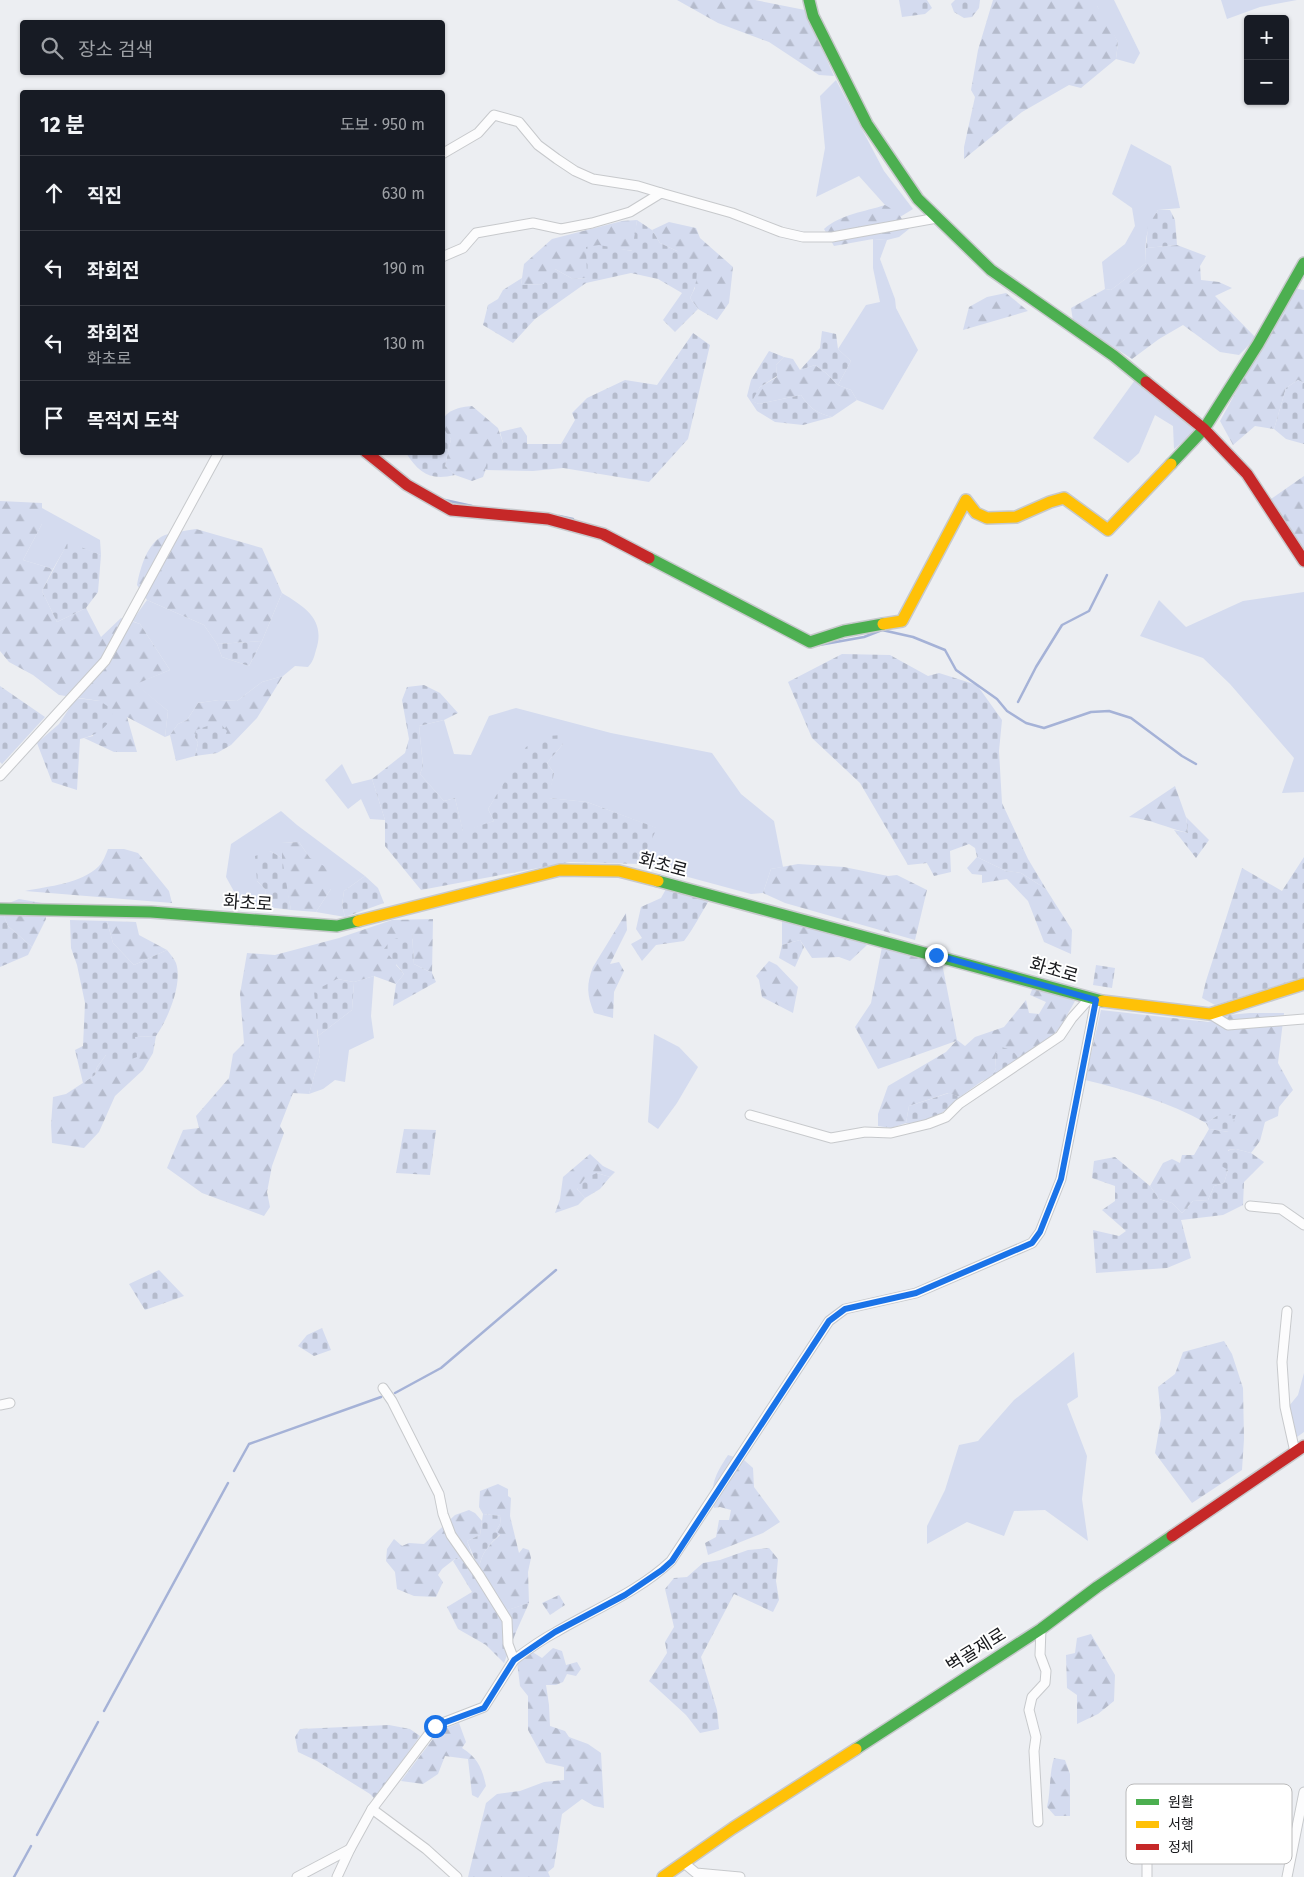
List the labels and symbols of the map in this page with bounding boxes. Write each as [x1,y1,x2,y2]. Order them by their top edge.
street label: 화초로 [636,848,690,882]
street label: 화초로 [222,890,274,916]
route end [925,944,948,967]
street label: 화초로 [1027,953,1081,987]
street label: 벽골제로 [942,1623,1010,1677]
route start [424,1715,447,1738]
legend [1126,1784,1292,1864]
text: 원활 [1168,1794,1194,1811]
text: 서행 [1168,1816,1194,1833]
text: 정체 [1168,1839,1194,1856]

